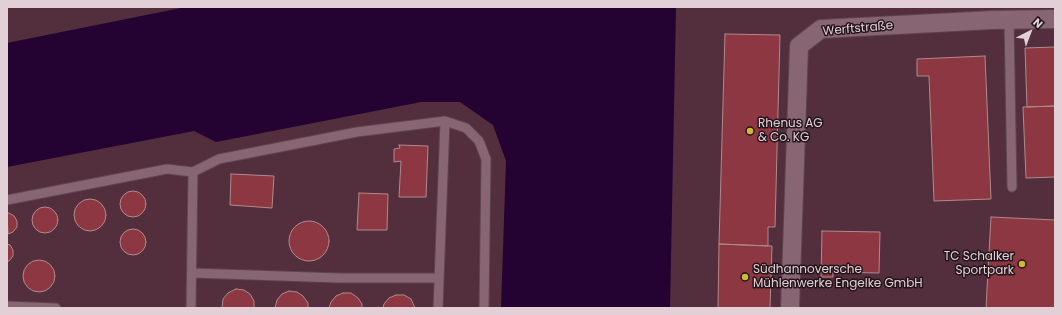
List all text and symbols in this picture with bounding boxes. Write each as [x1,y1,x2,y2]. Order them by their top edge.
north arrow [1010,12,1050,52]
text: N [1030,14,1046,32]
street label: Werftstraße [822,19,894,39]
place label: Rhenus AG & Co. KG [758,117,823,145]
marker: Rhenus AG & Co. KG [745,126,755,136]
place label: TC Schalker Sportpark [944,250,1014,278]
marker: TC Schalker Sportpark [1017,259,1027,269]
place label: Südhannoversche Mühlenwerke Engelke GmbH [753,263,923,291]
marker: Südhannoversche Mühlenwerke Engelke GmbH [740,272,750,282]

